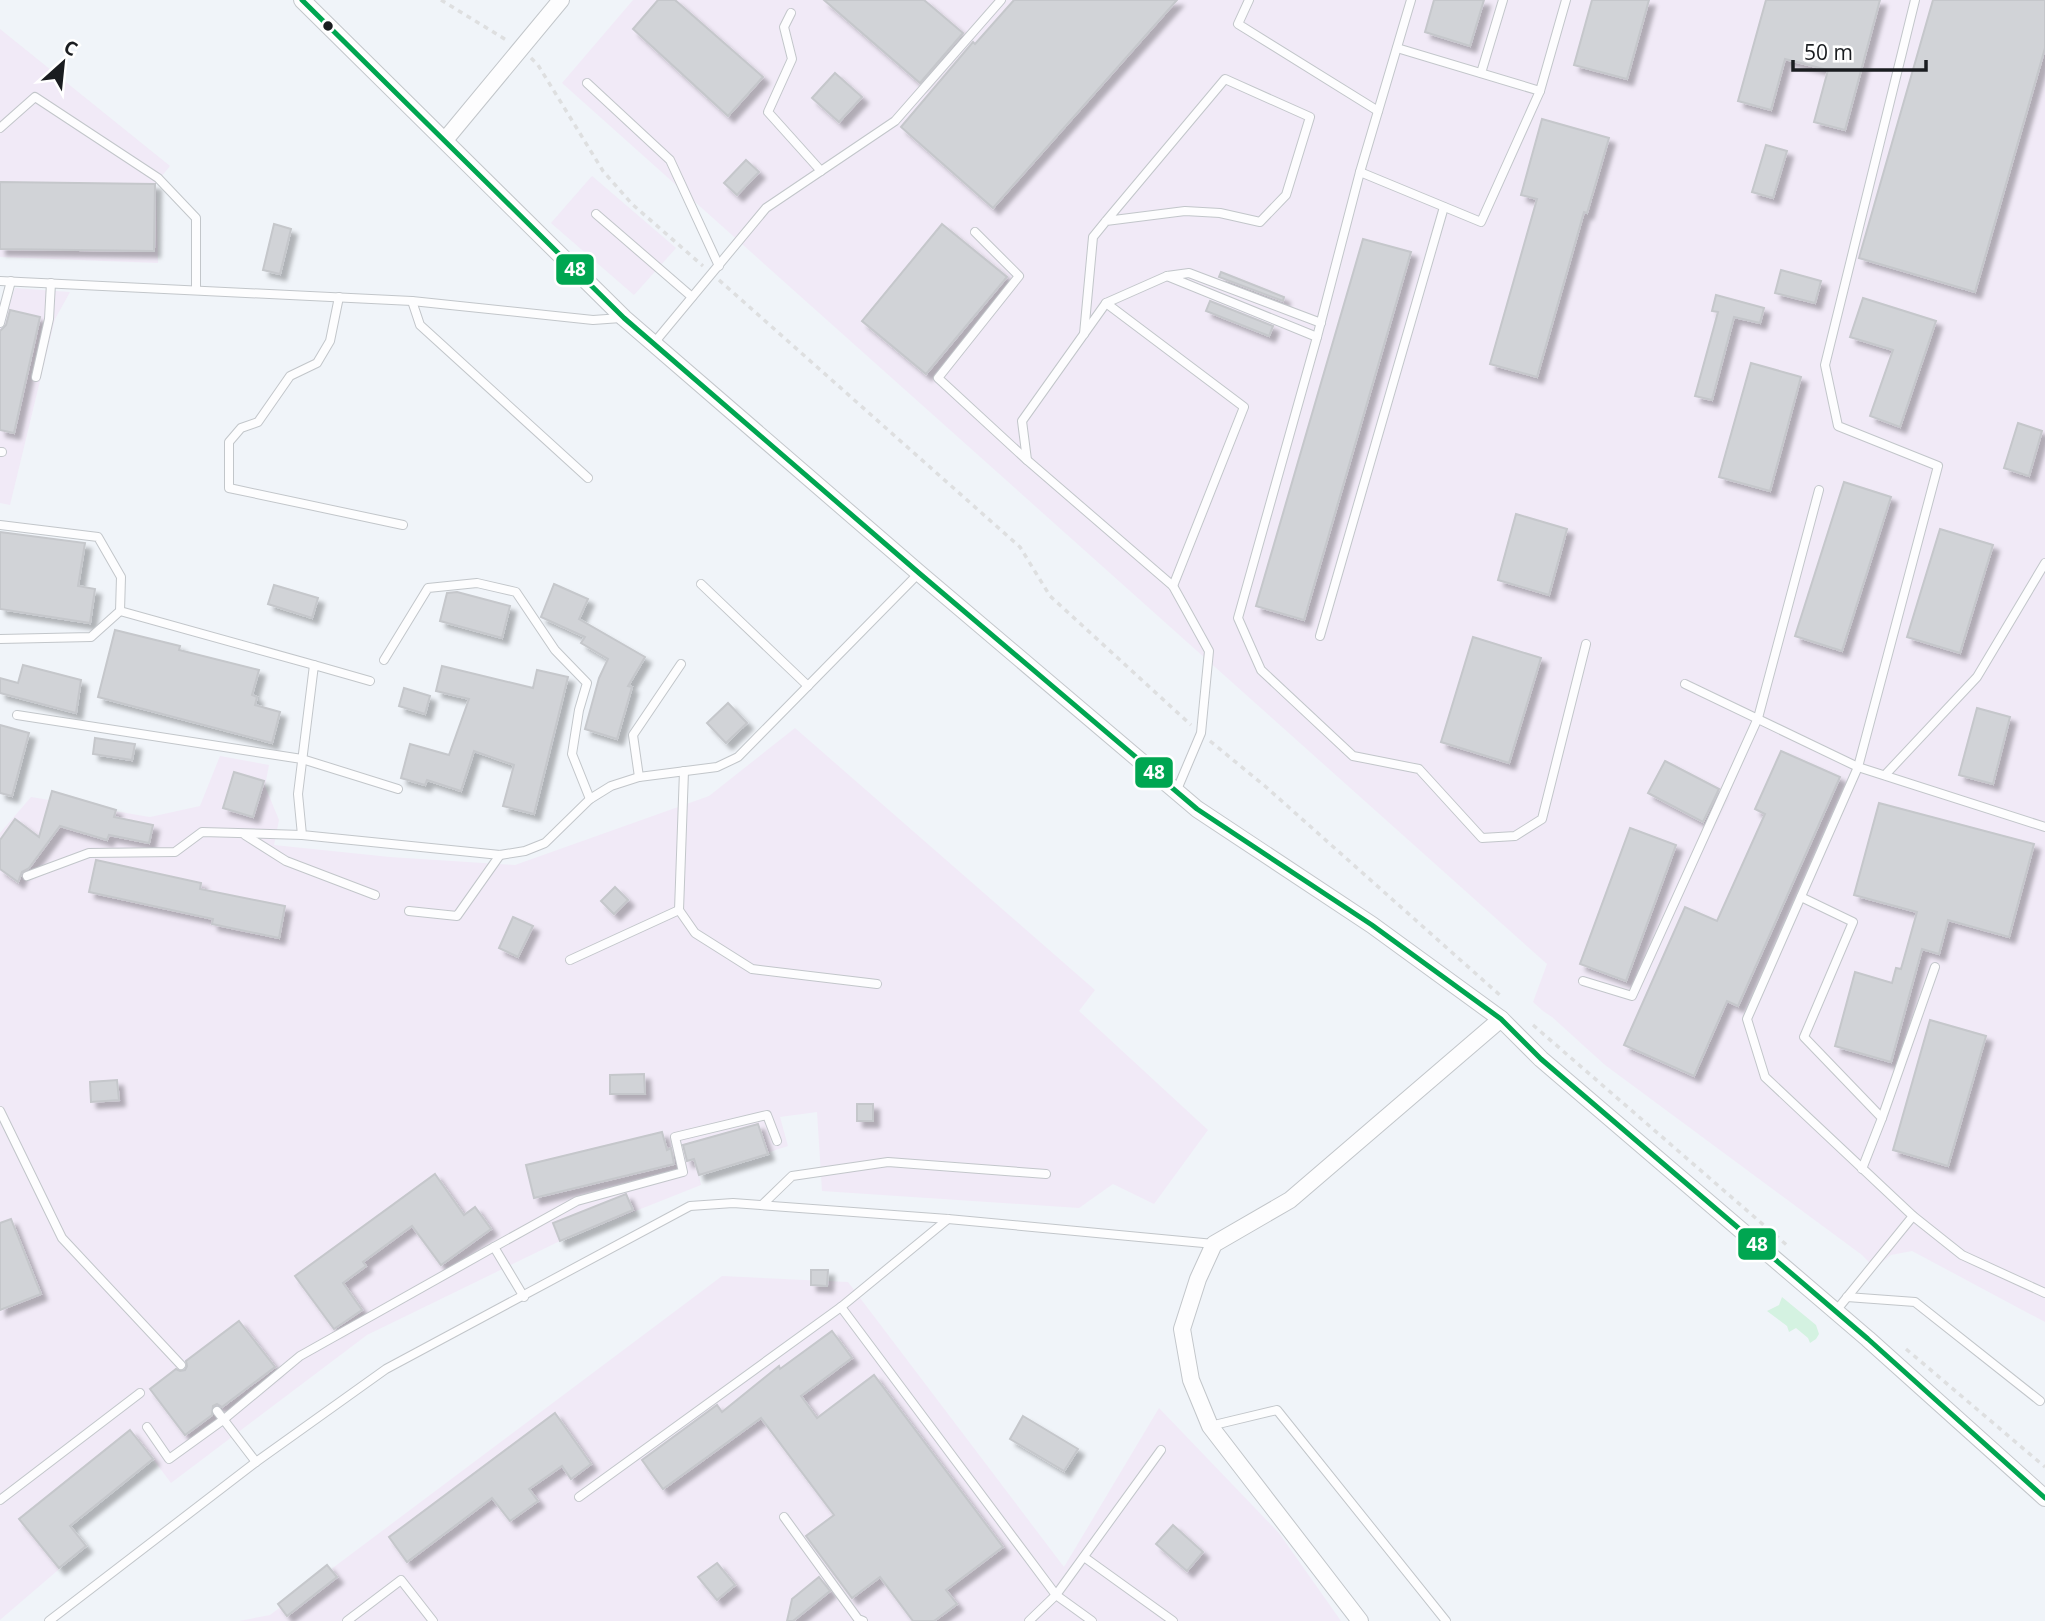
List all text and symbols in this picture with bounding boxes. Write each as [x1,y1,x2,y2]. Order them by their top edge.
unlabelled marker [321,19,335,33]
north arrow [28,28,98,98]
scale bar [1793,28,1926,72]
text: С [59,34,82,62]
text: 50 m [1804,38,1853,66]
line badge: 48 [555,253,595,286]
text: 48 [564,256,586,282]
line badge: 48 [1134,756,1174,789]
text: 48 [1143,759,1165,785]
line badge: 48 [1737,1227,1777,1261]
text: 48 [1746,1231,1768,1257]

